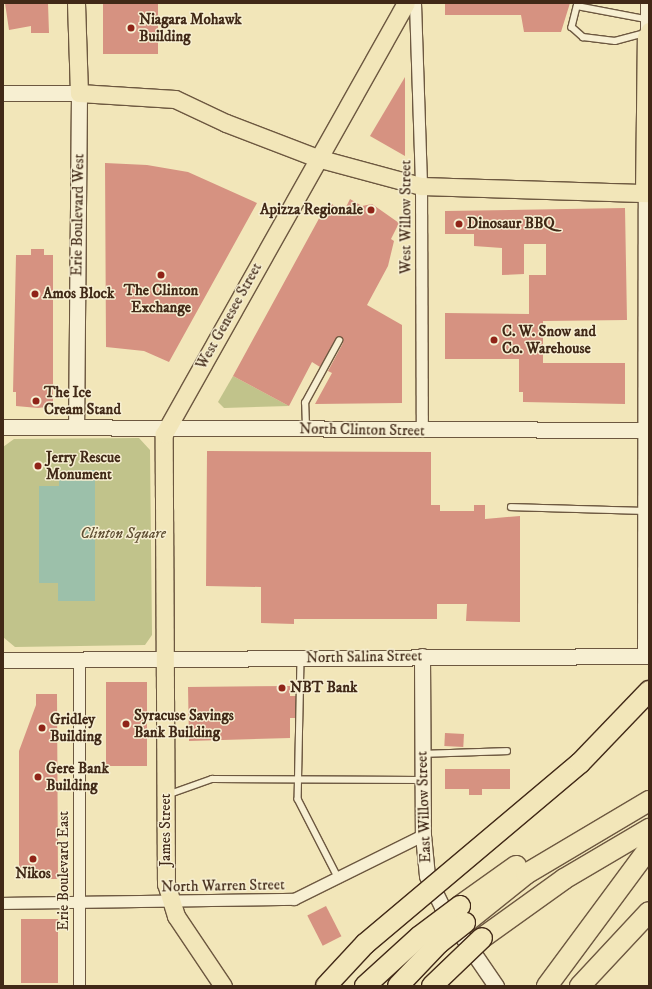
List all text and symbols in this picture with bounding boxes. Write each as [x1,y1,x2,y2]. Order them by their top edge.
place label: Niagara Mohawk Building [139,10,242,45]
marker: Niagara Mohawk Building [126,23,136,33]
street label: Erie Boulevard West [68,154,88,276]
street label: West Willow Street [397,160,415,274]
place label: Apizza Regionale [260,201,363,219]
marker: Apizza Regionale [366,205,376,215]
place label: Dinosaur BBQ [467,215,555,233]
marker: Dinosaur BBQ [454,219,464,229]
street label: West Genesee Street [192,260,266,372]
marker: The Clinton Exchange [156,270,166,280]
place label: The Clinton Exchange [124,281,198,316]
place label: Amos Block [43,285,114,303]
marker: Amos Block [30,289,40,299]
place label: C. W. Snow and Co. Warehouse [502,322,596,357]
marker: C. W. Snow and Co. Warehouse [489,335,499,345]
place label: The Ice Cream Stand [44,383,121,418]
marker: The Ice Cream Stand [31,396,41,406]
street label: North Clinton Street [299,420,425,440]
place label: Jerry Rescue Monument [46,448,120,483]
marker: Jerry Rescue Monument [33,461,43,471]
park label: Clinton Square [80,525,166,543]
street label: North Salina Street [306,647,422,667]
place label: NBT Bank [290,679,358,697]
marker: NBT Bank [277,683,287,693]
place label: Syracuse Savings Bank Building [134,706,234,741]
place label: Gridley Building [50,710,102,745]
marker: Syracuse Savings Bank Building [121,719,131,729]
marker: Gridley Building [37,723,47,733]
street label: East Willow Street [413,751,435,863]
place label: Gere Bank Building [46,759,109,794]
marker: Gere Bank Building [33,772,43,782]
street label: James Street [157,793,175,867]
street label: Erie Boulevard East [55,811,73,931]
marker: Nikos [28,854,38,864]
place label: Nikos [15,865,51,883]
street label: North Warren Street [161,876,285,896]

